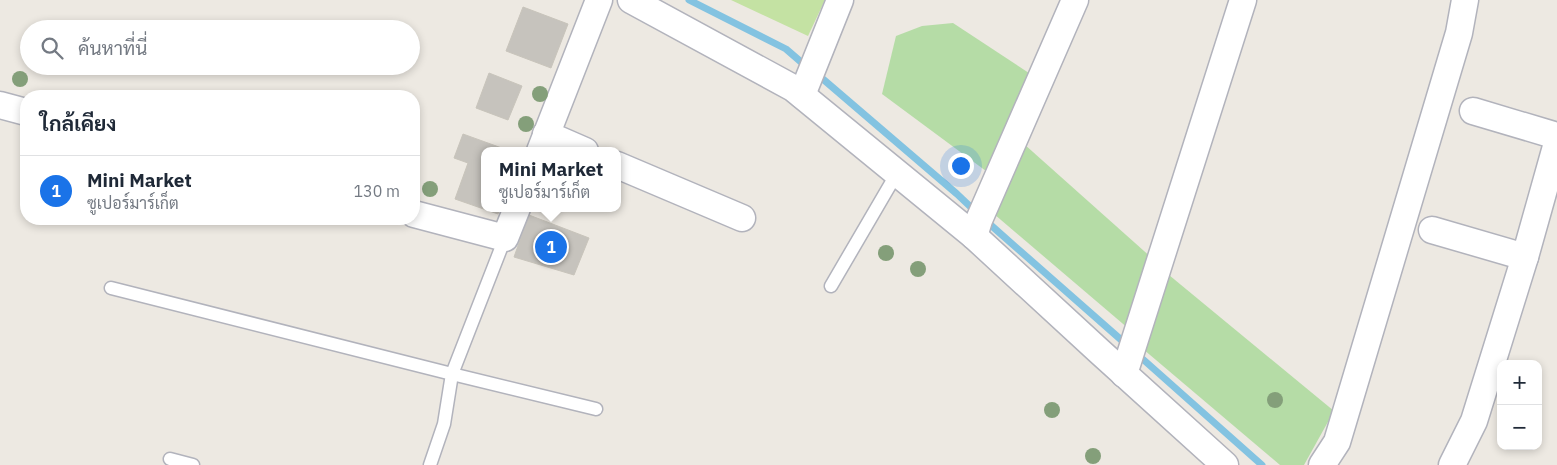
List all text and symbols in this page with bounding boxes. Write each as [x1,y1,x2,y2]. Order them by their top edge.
search box [20,20,420,75]
icon: search [38,34,66,62]
text: ค้นหาที่นี่ [78,36,147,60]
text: ใกล้เคียง [40,109,116,137]
popup [481,147,621,212]
your location [948,153,974,179]
text: Mini Market [499,157,603,181]
text: Mini Market [87,168,192,192]
text: 1 [51,181,61,201]
text: 130 m [353,181,400,201]
text: ซูเปอร์มาร์เก็ต [499,182,590,202]
text: ซูเปอร์มาร์เก็ต [87,193,179,213]
pin: 1 [535,228,567,266]
map controls [1497,360,1542,450]
button: + [1497,360,1542,405]
button: − [1497,405,1542,450]

